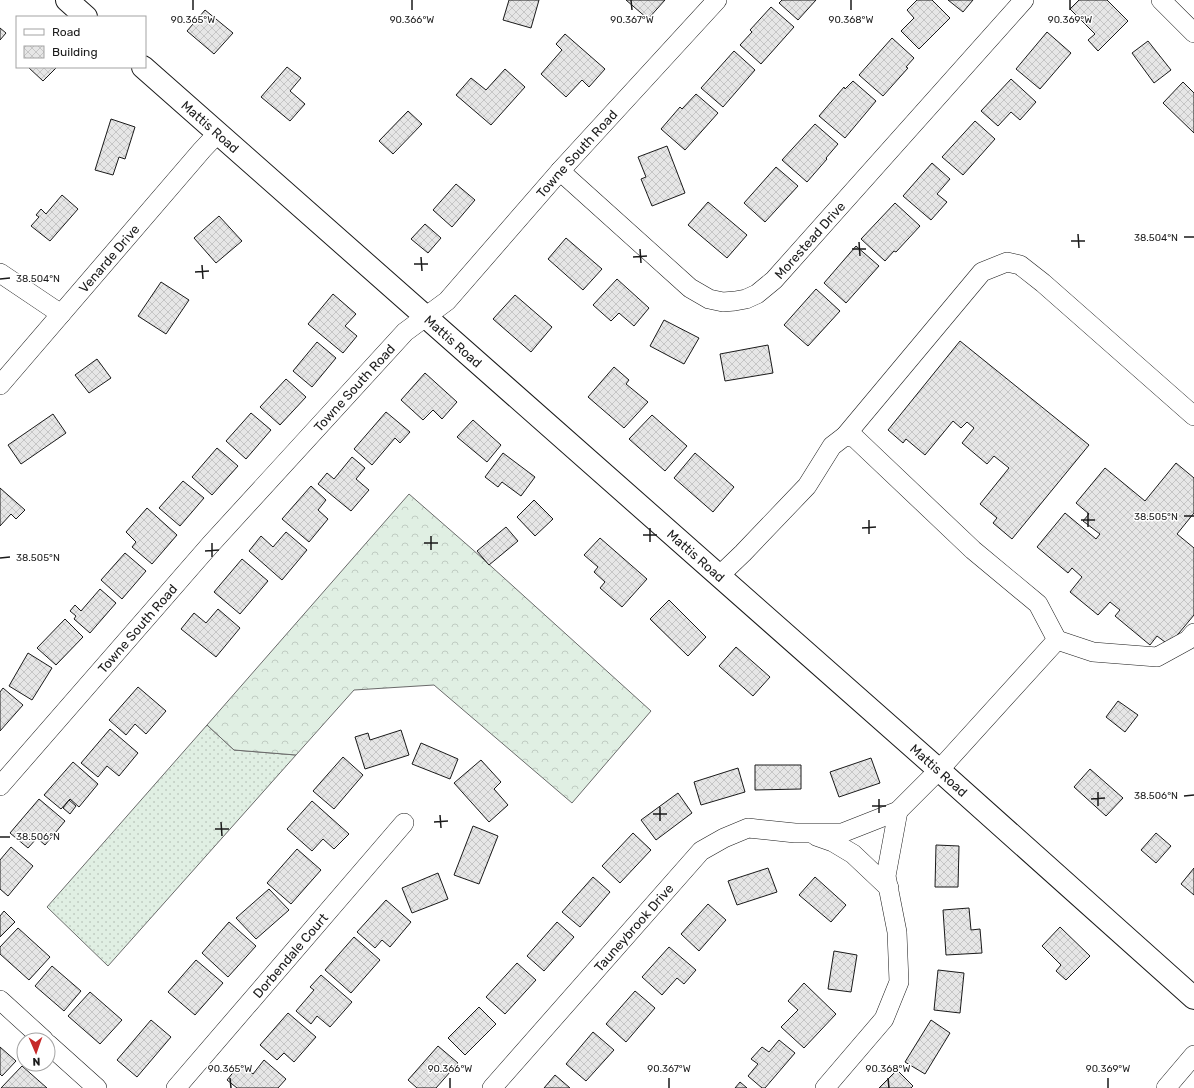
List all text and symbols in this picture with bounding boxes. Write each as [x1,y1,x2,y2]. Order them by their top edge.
text: 90.365°W [171,14,215,26]
text: 90.366°W [390,14,434,26]
text: 90.367°W [610,14,654,26]
text: 90.368°W [829,14,873,26]
text: 90.369°W [1048,14,1092,26]
legend [16,16,146,68]
text: Road [52,25,80,39]
text: Building [52,45,98,59]
street label: Mattis Road [178,98,242,156]
street label: Towne South Road [534,107,620,201]
street label: Morestead Drive [772,199,848,282]
street label: Venarde Drive [76,222,142,296]
text: 38.504°N [1134,232,1178,244]
text: 38.504°N [16,273,60,285]
street label: Mattis Road [421,312,485,371]
street label: Towne South Road [311,341,398,435]
text: 38.505°N [1134,511,1178,523]
street label: Mattis Road [664,527,728,585]
text: 38.505°N [16,552,60,564]
street label: Towne South Road [95,581,180,676]
street label: Mattis Road [907,741,970,800]
text: 38.506°N [1134,790,1178,802]
text: 38.506°N [16,831,60,843]
street label: Tauneybrook Drive [591,881,677,975]
street label: Dorbendale Court [250,910,331,1001]
north arrow [16,1032,56,1072]
text: N [32,1055,41,1068]
text: 90.365°W [208,1063,252,1075]
text: 90.366°W [428,1063,472,1075]
text: 90.367°W [647,1063,691,1075]
text: 90.368°W [866,1063,910,1075]
text: 90.369°W [1086,1063,1130,1075]

